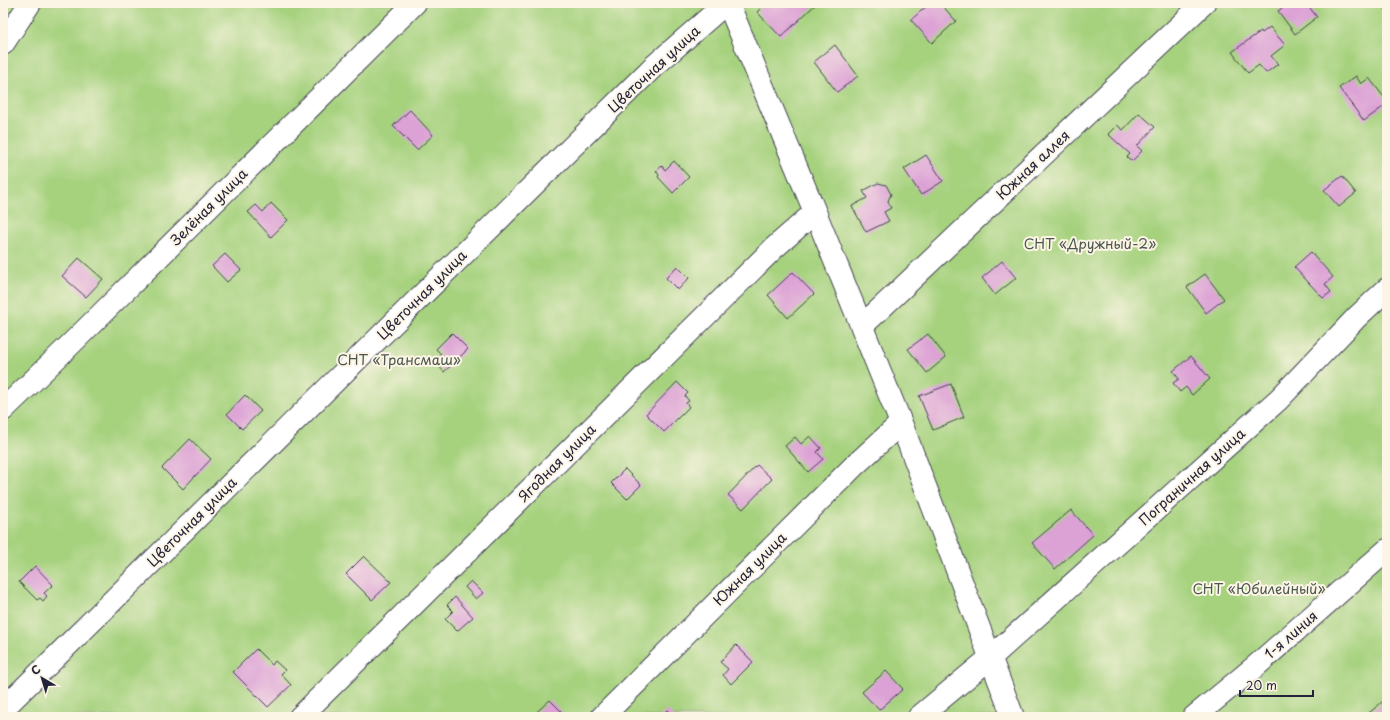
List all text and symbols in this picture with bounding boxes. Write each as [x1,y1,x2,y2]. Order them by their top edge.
street label: Цветочная улица [603,20,705,117]
street label: Южная аллея [991,125,1074,204]
street label: Зелёная улица [165,163,252,250]
park label: СНТ «Дружный-2» [1024,233,1156,254]
street label: Цветочная улица [372,245,471,344]
park label: СНТ «Трансмаш» [337,349,461,370]
street label: Ягодная улица [513,419,600,506]
street label: Пограничная улица [1134,423,1250,530]
street label: Цветочная улица [142,472,241,571]
street label: Южная улица [708,527,791,610]
park label: СНТ «Юбилейный» [1192,578,1326,599]
street label: 1-я линия [1259,605,1322,664]
north arrow [22,658,62,698]
text: С [27,660,44,679]
scale bar [1240,672,1313,698]
text: 20 m [1246,676,1277,694]

